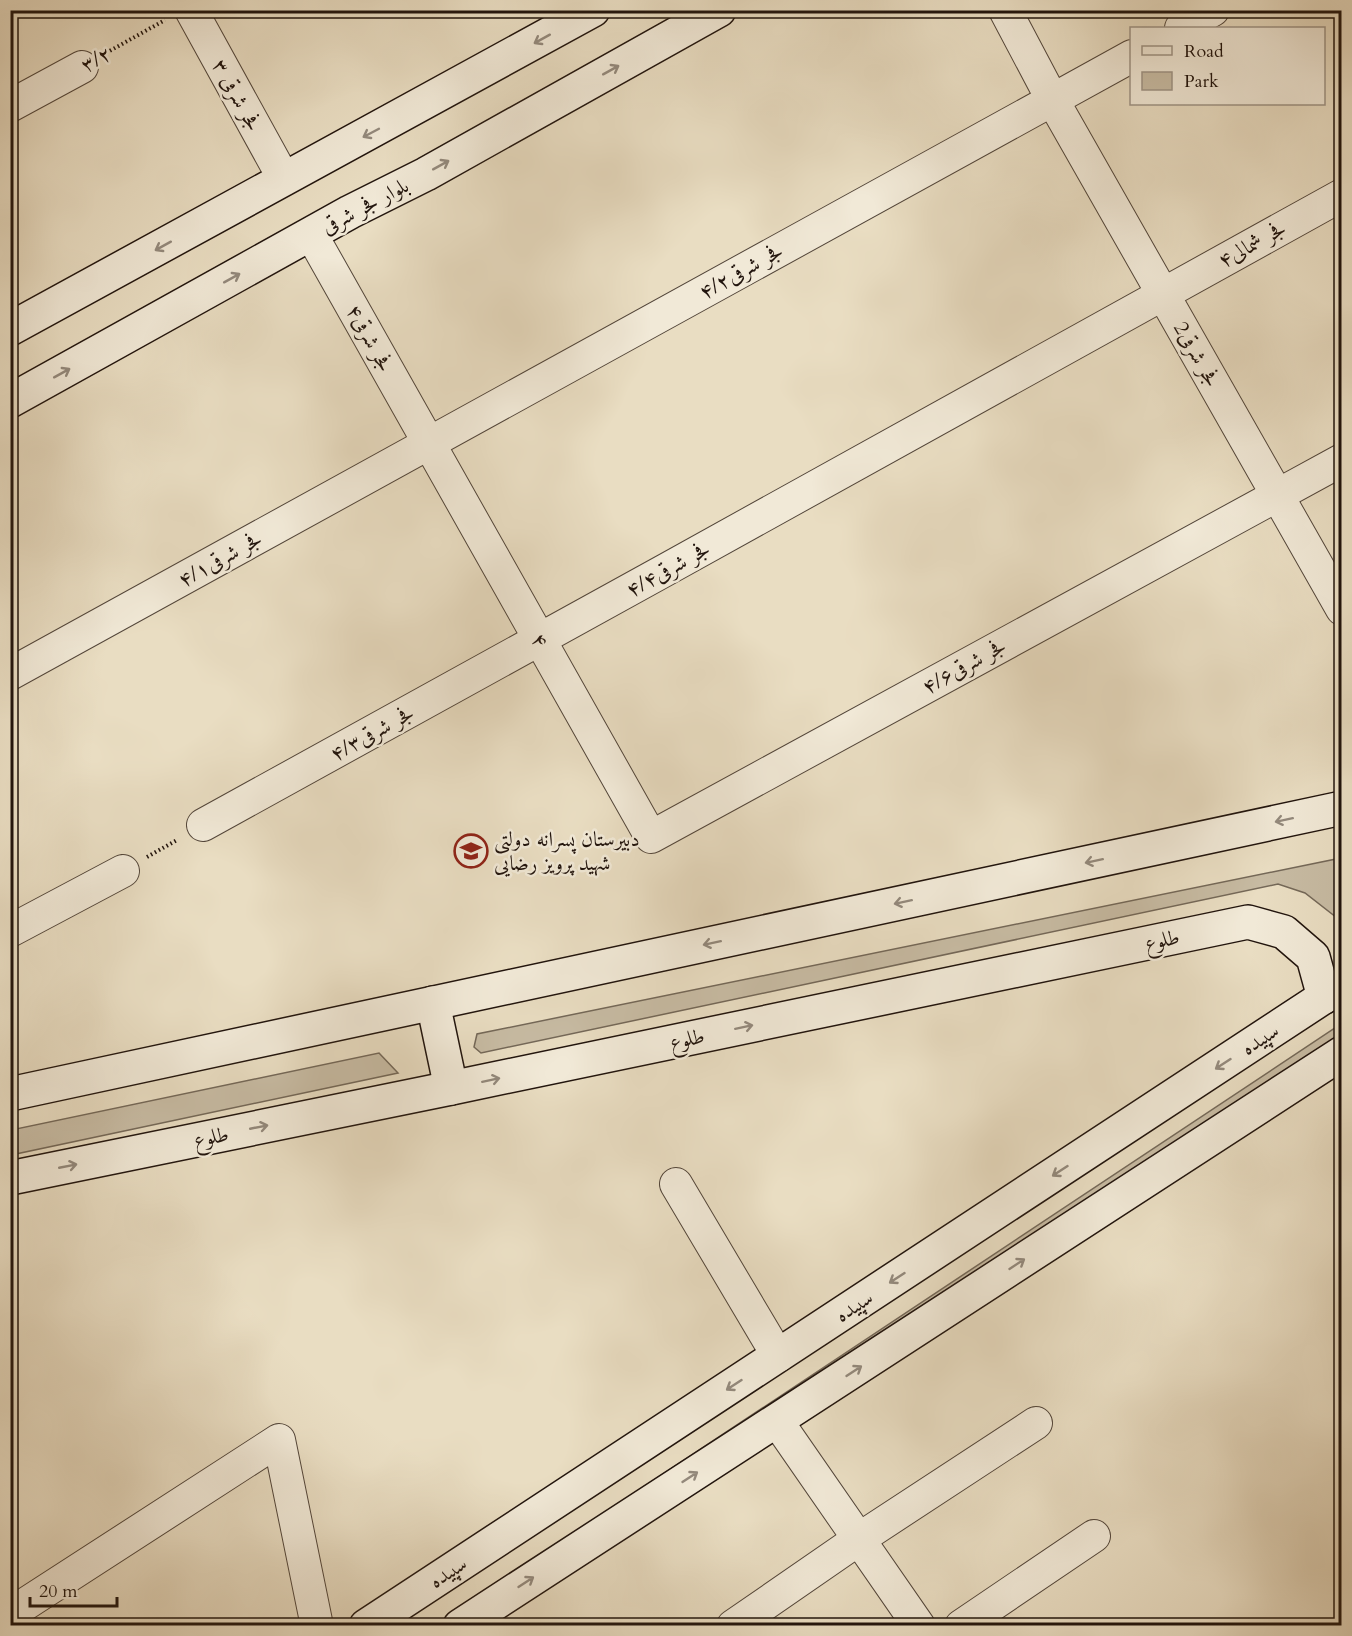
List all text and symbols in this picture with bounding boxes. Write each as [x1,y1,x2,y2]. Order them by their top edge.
legend [1130,27,1325,105]
one-way arrow [533,34,551,45]
street label: ۳/۲ [75,39,117,80]
text: Road [1184,39,1224,64]
street label: ۳ فجر شرقی [205,54,268,137]
one-way arrow [602,64,619,76]
text: Park [1184,69,1219,94]
one-way arrow [362,127,380,139]
one-way arrow [432,159,449,171]
street label: بلوار فجر شرقی [316,171,414,242]
street label: فجر شمالی۴ [1213,214,1291,275]
street label: فجر شرقی۴/۲ [694,236,788,306]
one-way arrow [154,241,172,252]
one-way arrow [223,272,240,284]
street label: فجر شرقی۴ [339,299,400,377]
street label: 2فجر شرقی [1166,316,1227,392]
one-way arrow [52,367,70,378]
street label: فجر شرقی۴/۱ [173,524,267,594]
street label: فجر شرقی۴/۴ [621,534,715,604]
street label: ۴ [524,628,555,653]
street label: فجر شرقی۴/۶ [917,631,1011,701]
street label: فجر شرقی۴/۳ [325,698,419,768]
one-way arrow [1275,815,1294,827]
place label: دبیرستان پسرانه دولتی شهید پرویز رضایی [494,825,640,878]
school or university icon: دبیرستان پسرانه دولتی شهید پرویز رضایی [453,833,489,869]
one-way arrow [1084,856,1103,868]
one-way arrow [894,897,913,909]
street label: طلوع [1142,923,1183,961]
one-way arrow [703,938,723,949]
street label: سپیده [1236,1016,1285,1062]
one-way arrow [733,1021,753,1032]
street label: طلوع [667,1022,708,1060]
one-way arrow [1215,1058,1231,1070]
one-way arrow [481,1074,500,1085]
street label: طلوع [191,1120,232,1158]
one-way arrow [249,1121,268,1132]
one-way arrow [58,1160,77,1171]
one-way arrow [1052,1165,1068,1177]
one-way arrow [1009,1258,1025,1270]
one-way arrow [889,1272,905,1284]
street label: سپیده [830,1283,879,1329]
one-way arrow [845,1364,862,1376]
one-way arrow [726,1379,742,1391]
one-way arrow [682,1470,699,1483]
street label: سپیده [424,1549,473,1595]
scale bar [30,1570,117,1608]
one-way arrow [518,1576,535,1589]
text: 20 m [39,1579,78,1604]

